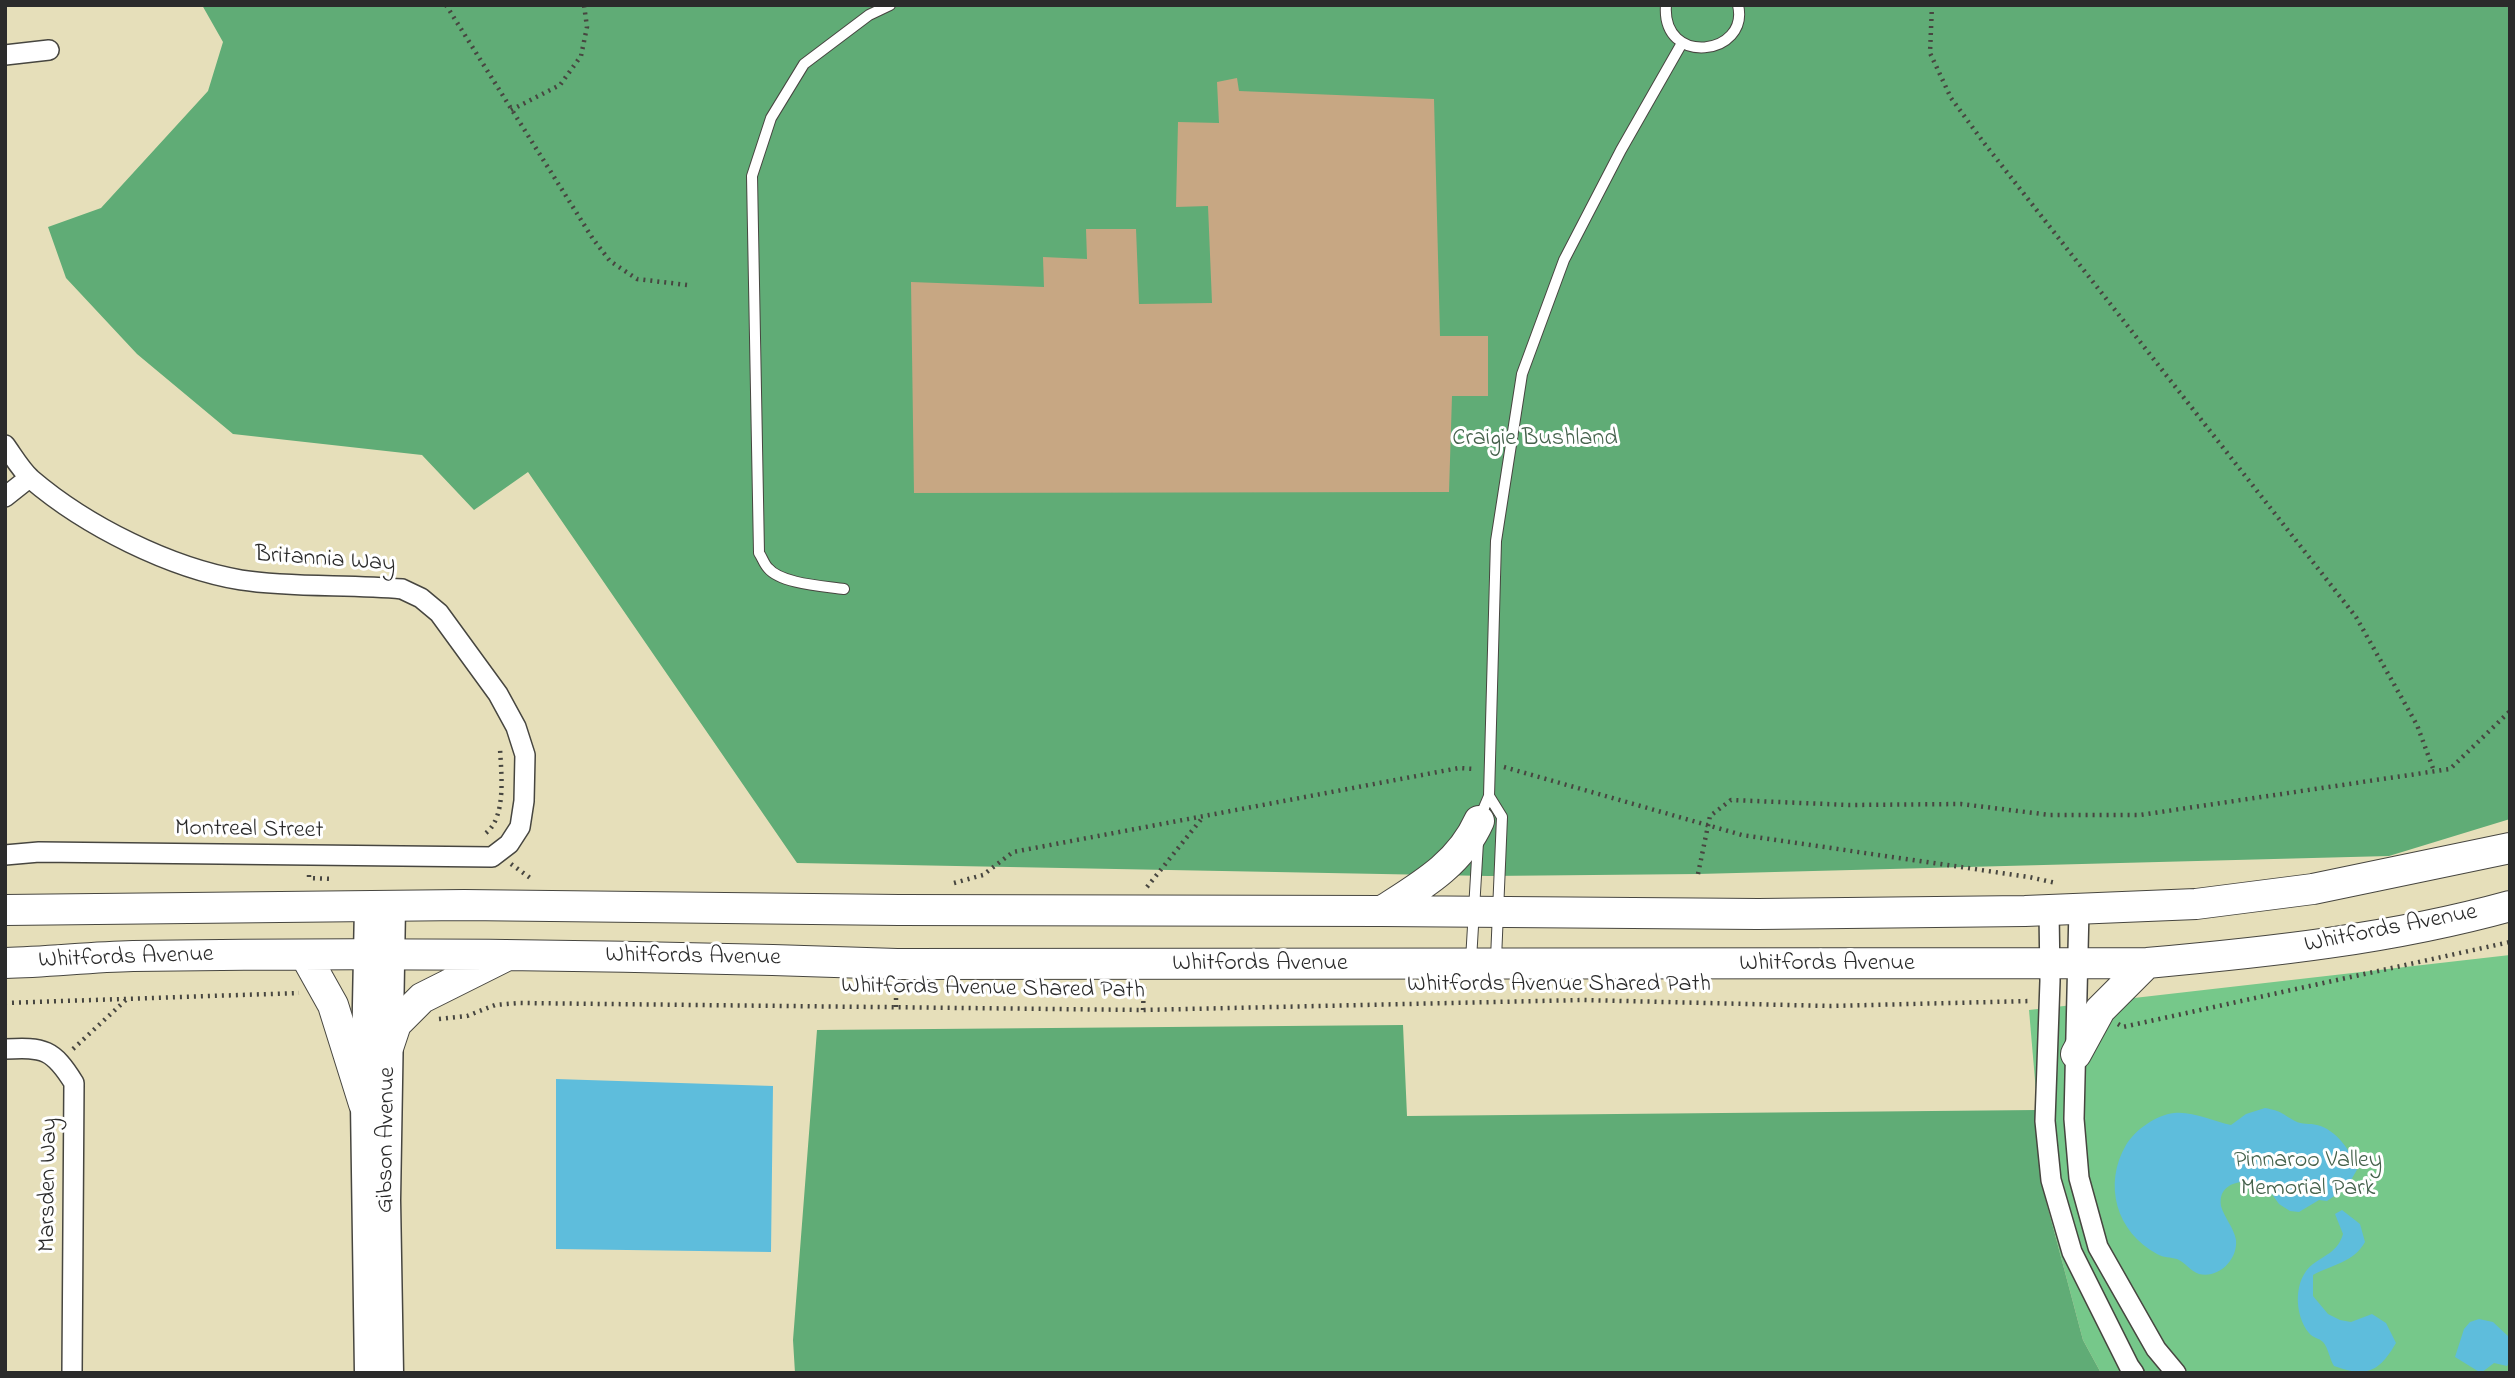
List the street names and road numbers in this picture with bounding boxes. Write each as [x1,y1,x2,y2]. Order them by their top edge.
street label: Britannia Way [254,542,396,580]
street label: Montreal Street [174,815,324,847]
street label: Whitfords Avenue [2302,899,2480,961]
street label: Whitfords Avenue [38,942,214,976]
street label: Whitfords Avenue [605,942,781,974]
street label: Whitfords Avenue [1172,951,1348,979]
street label: Whitfords Avenue [1739,951,1915,979]
street label: Whitfords Avenue Shared Path [1407,972,1711,1000]
street label: Whitfords Avenue Shared Path [841,973,1145,1007]
street label: Gibson Avenue [372,1067,404,1213]
street label: Marsden Way [34,1118,66,1252]

